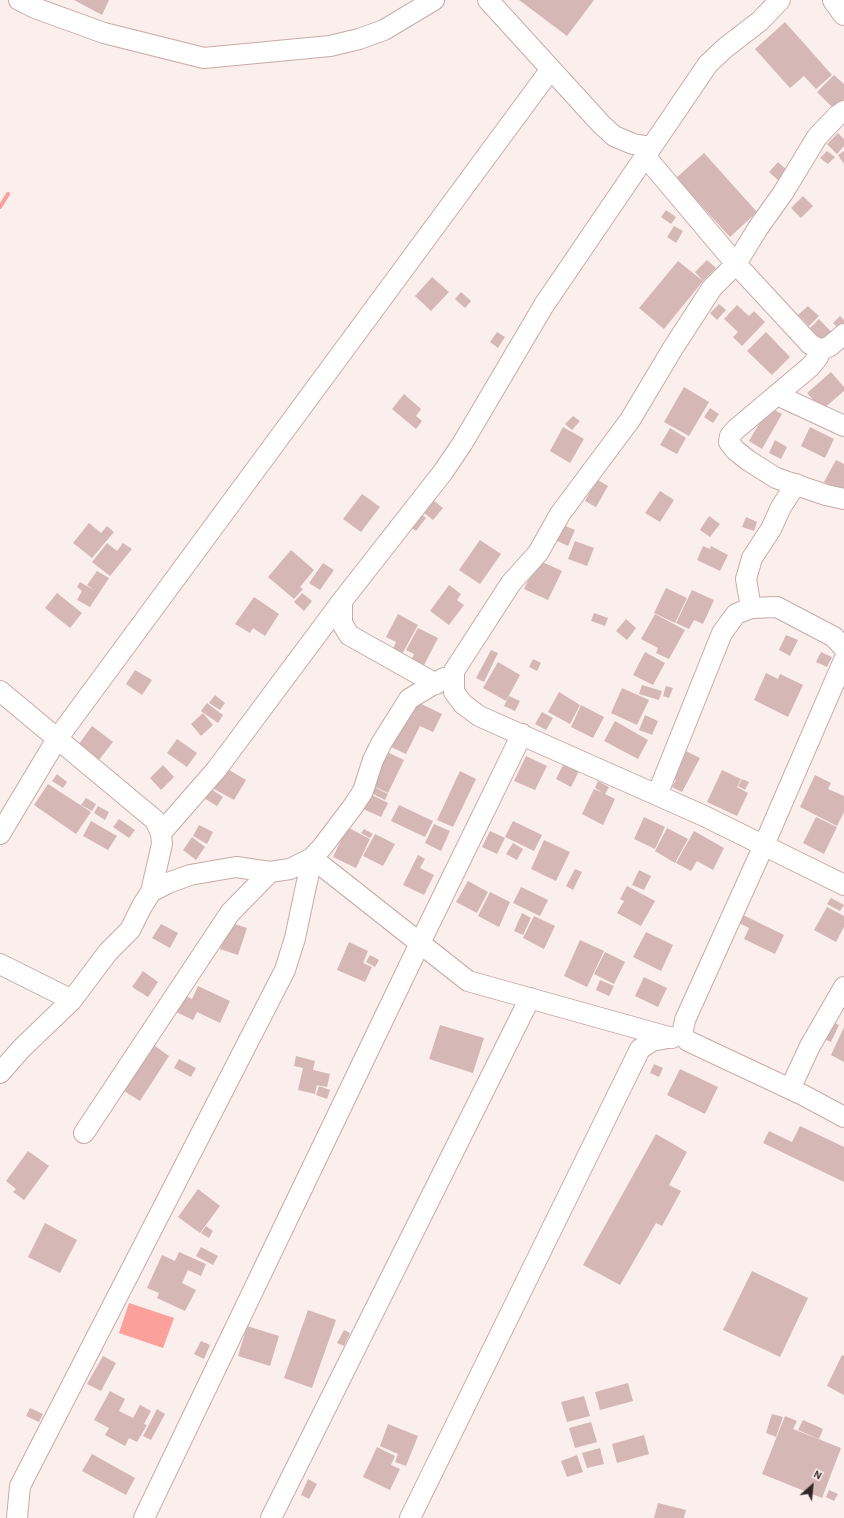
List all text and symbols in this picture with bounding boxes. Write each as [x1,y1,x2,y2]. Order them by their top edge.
north arrow [792,1466,832,1506]
text: N [812,1468,824,1482]

